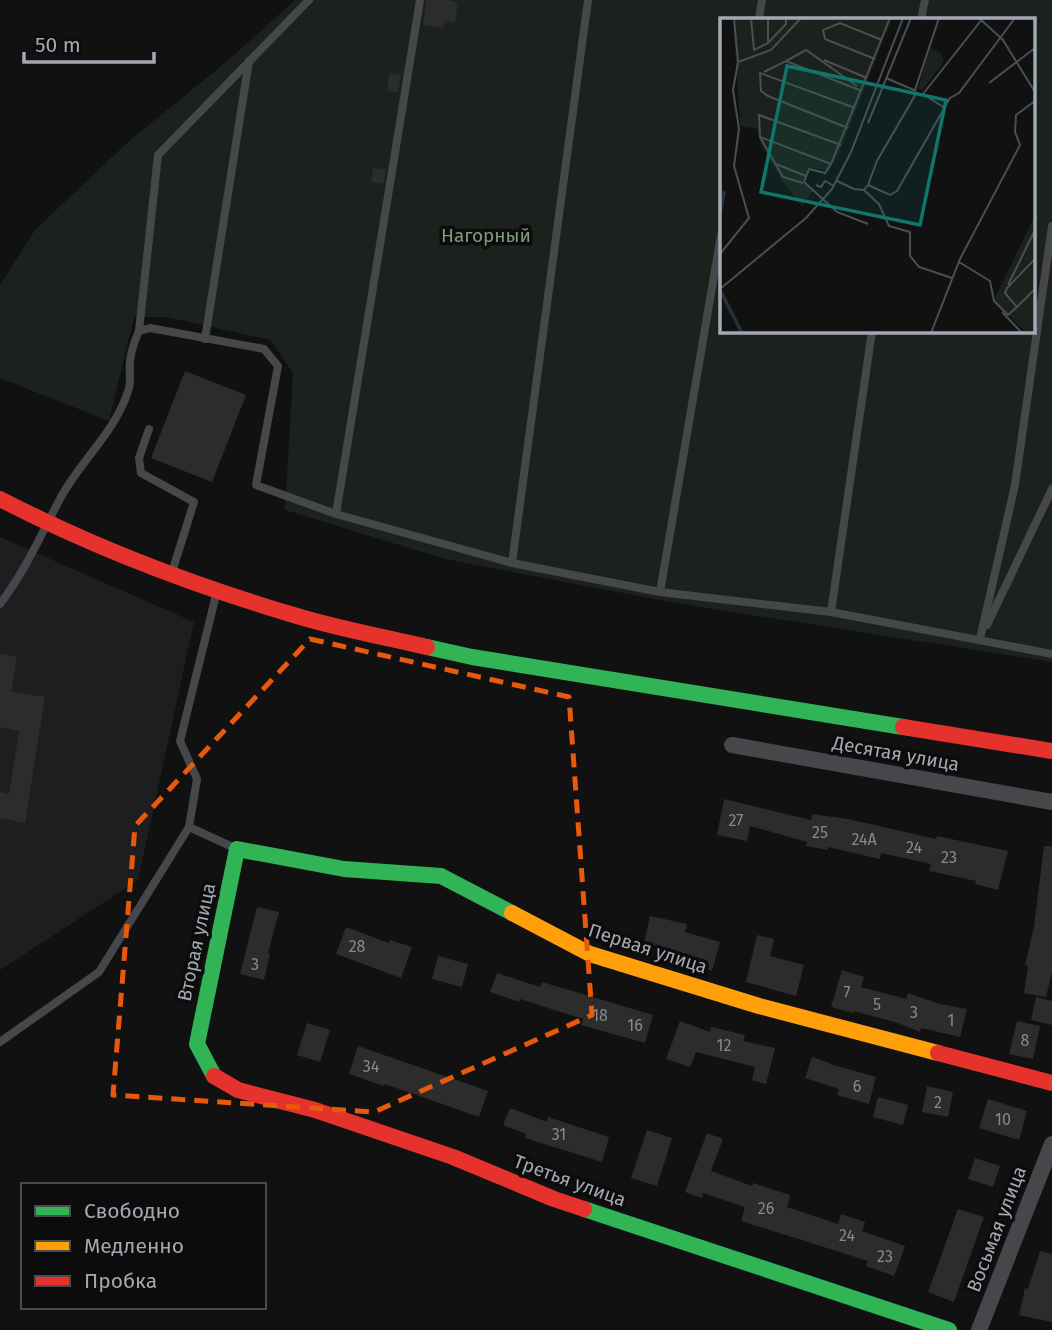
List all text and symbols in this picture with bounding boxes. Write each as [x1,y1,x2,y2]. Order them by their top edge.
inset map [720,18,1034,332]
scale bar [24,21,154,65]
text: 50 m [35,32,81,58]
park label: Нагорный [441,224,531,247]
street label: Десятая улица [830,731,961,776]
house number: 27 [729,811,743,830]
house number: 25 [812,823,828,842]
house number: 24А [851,830,877,849]
house number: 24 [906,838,922,857]
house number: 23 [941,848,957,867]
street label: Вторая улица [173,881,220,1003]
street label: Первая улица [585,918,710,979]
house number: 28 [349,937,366,956]
house number: 3 [251,955,259,974]
house number: 7 [843,983,851,1002]
house number: 5 [873,995,881,1014]
house number: 3 [910,1003,918,1022]
house number: 18 [592,1006,608,1025]
house number: 1 [948,1011,954,1030]
house number: 16 [627,1016,643,1035]
house number: 8 [1021,1031,1030,1050]
house number: 12 [717,1036,731,1055]
house number: 34 [363,1057,380,1076]
house number: 6 [853,1077,861,1096]
house number: 2 [934,1093,942,1112]
house number: 10 [995,1110,1011,1129]
house number: 31 [552,1125,566,1144]
street label: Третья улица [511,1150,629,1211]
street label: Восьмая улица [962,1163,1031,1295]
legend [21,1183,266,1309]
text: Свободно [84,1198,180,1224]
house number: 26 [758,1199,774,1218]
house number: 24 [839,1226,855,1245]
text: Медленно [84,1233,184,1259]
house number: 23 [877,1247,893,1266]
text: Пробка [84,1268,157,1294]

